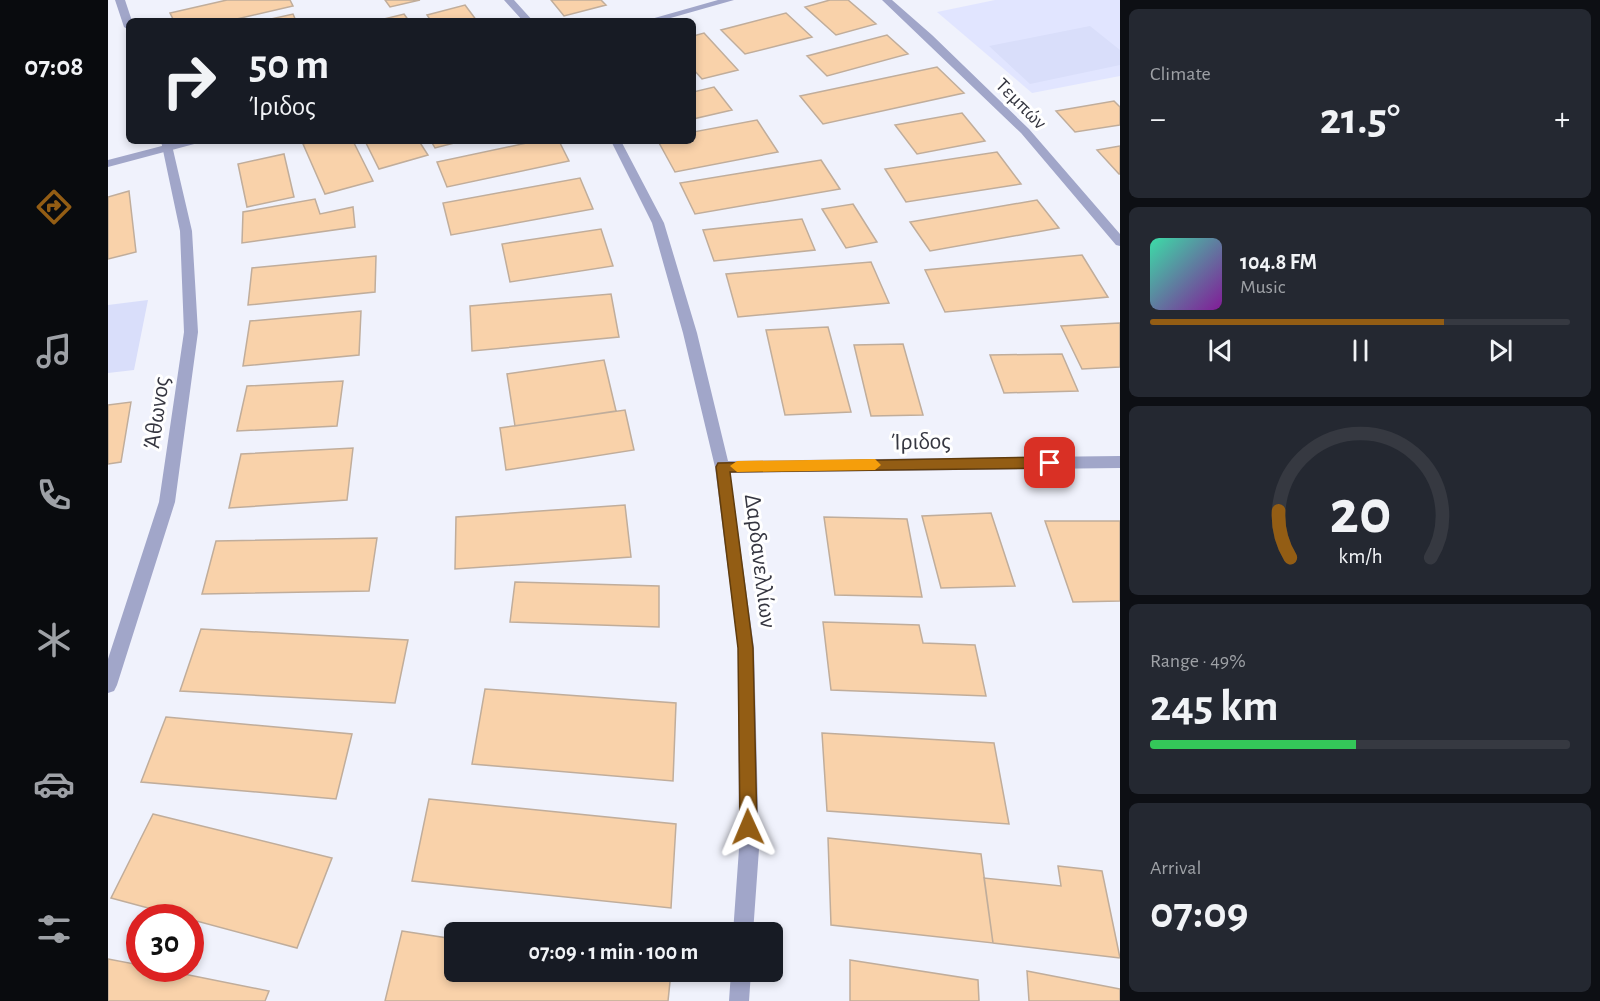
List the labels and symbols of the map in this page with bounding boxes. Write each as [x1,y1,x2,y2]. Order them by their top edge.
street label: Τεμπών [992,75,1050,133]
street label: Άθωνος [140,375,174,451]
street label: Ίριδος [891,429,951,455]
pin [1024,437,1075,488]
street label: Δαρδανελλίων [740,493,780,629]
position arrow [716,795,780,859]
speed limit sign: 30 [126,904,204,982]

